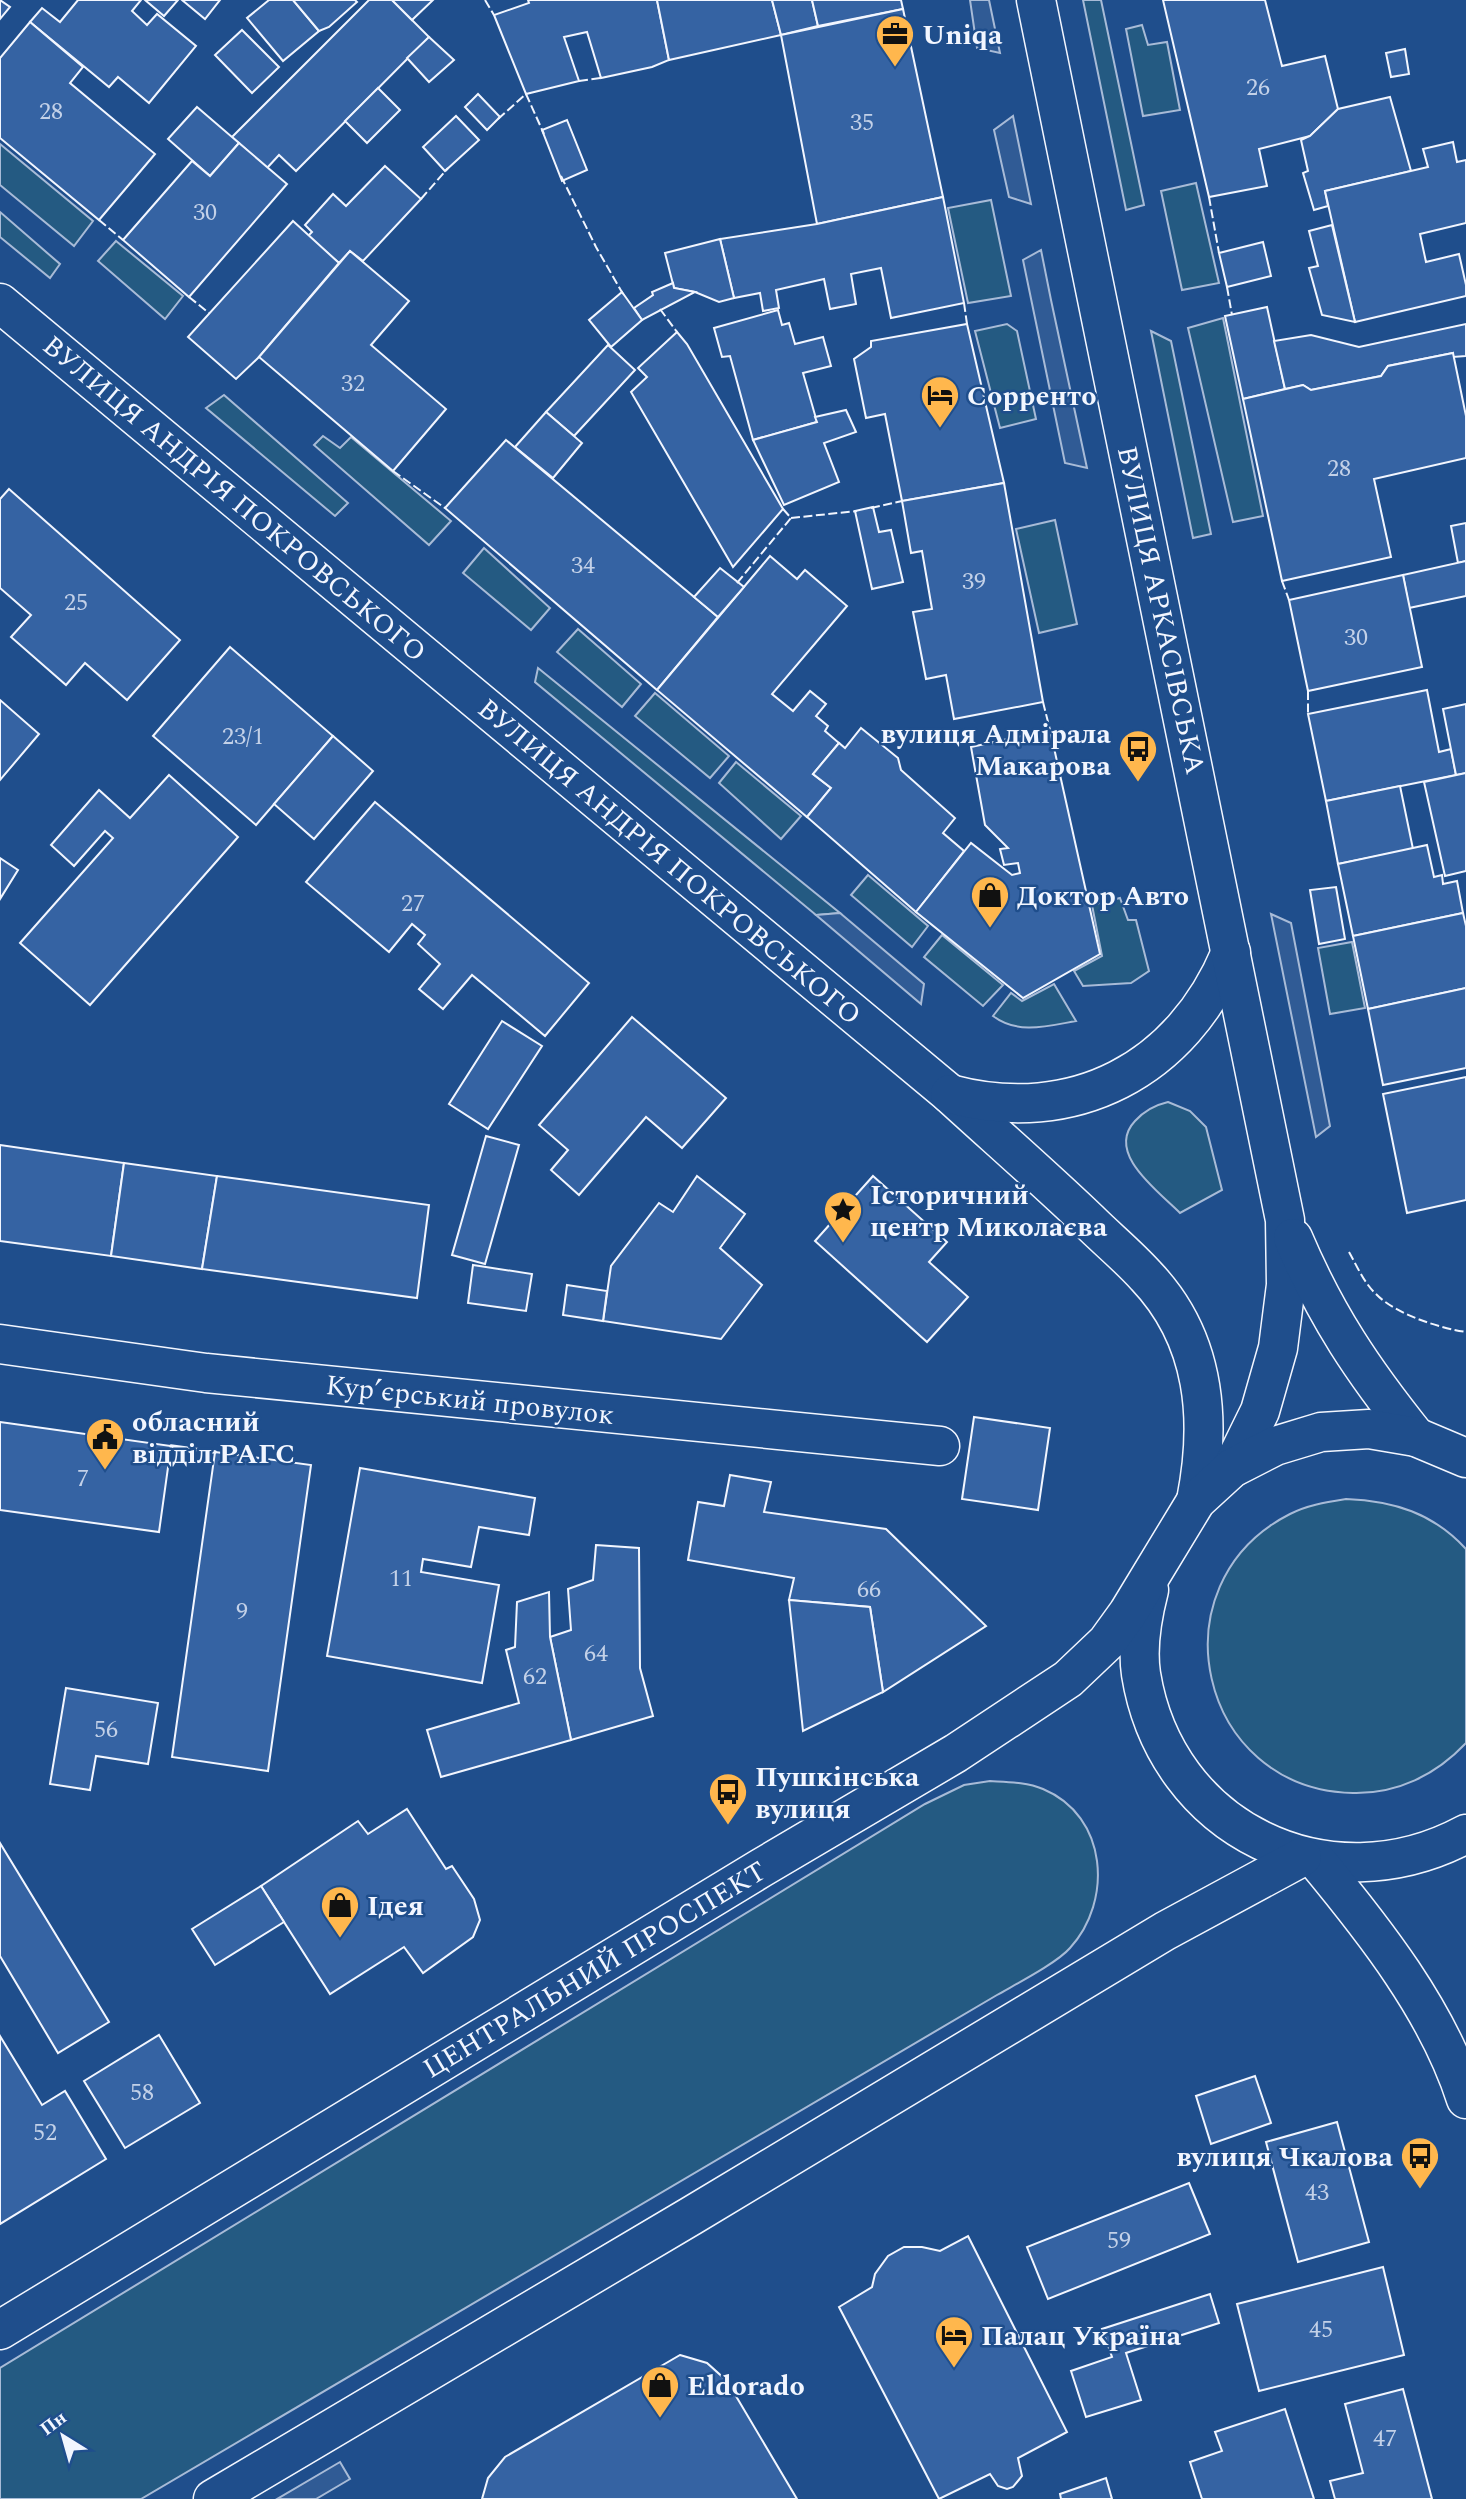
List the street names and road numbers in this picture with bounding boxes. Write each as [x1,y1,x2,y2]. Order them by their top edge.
street label: ВУЛИЦЯ АНДРІЯ ПОКРОВСЬКОГО [33,325,435,673]
street label: ВУЛИЦЯ АРКАСІВСЬКА [1105,442,1216,779]
street label: ВУЛИЦЯ АНДРІЯ ПОКРОВСЬКОГО [468,688,870,1036]
street label: Курʼєрський провулок [324,1364,616,1437]
street label: ЦЕНТРАЛЬНИЙ ПРОСПЕКТ [415,1850,775,2090]

